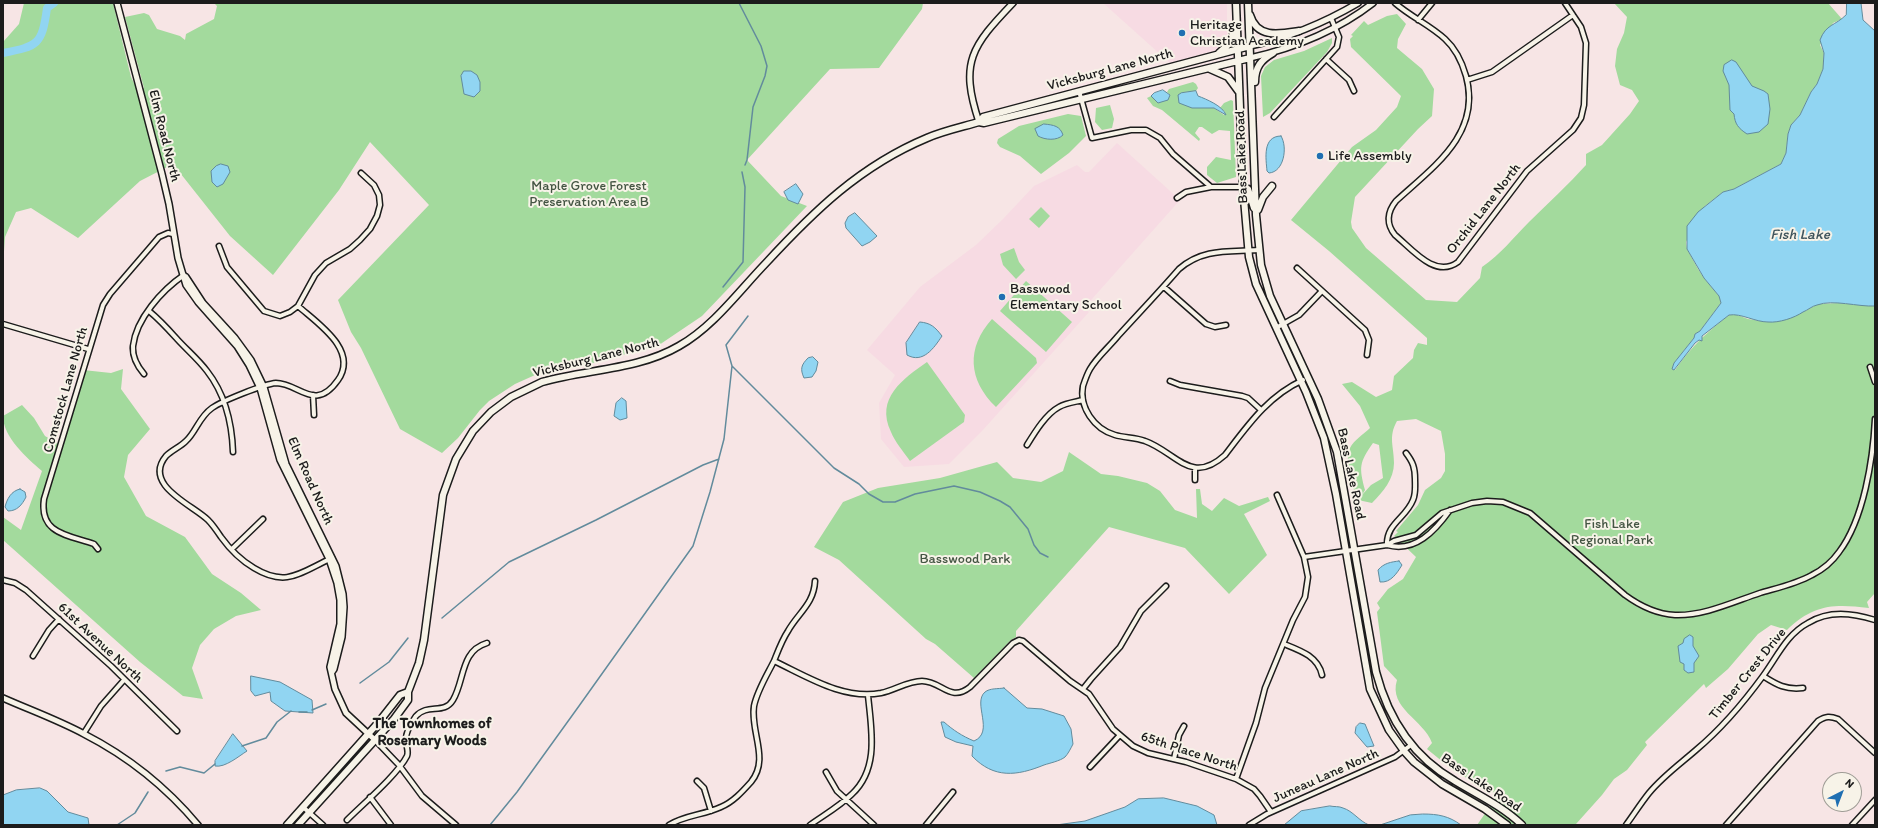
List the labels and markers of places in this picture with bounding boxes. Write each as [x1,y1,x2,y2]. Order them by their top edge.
place label: Heritage Christian Academy [1190,17,1304,50]
marker: Heritage Christian Academy [1177,28,1187,38]
place label: Life Assembly [1328,148,1412,164]
marker: Life Assembly [1315,151,1325,161]
place label: Basswood Elementary School [1010,281,1122,314]
marker: Basswood Elementary School [997,292,1007,302]

